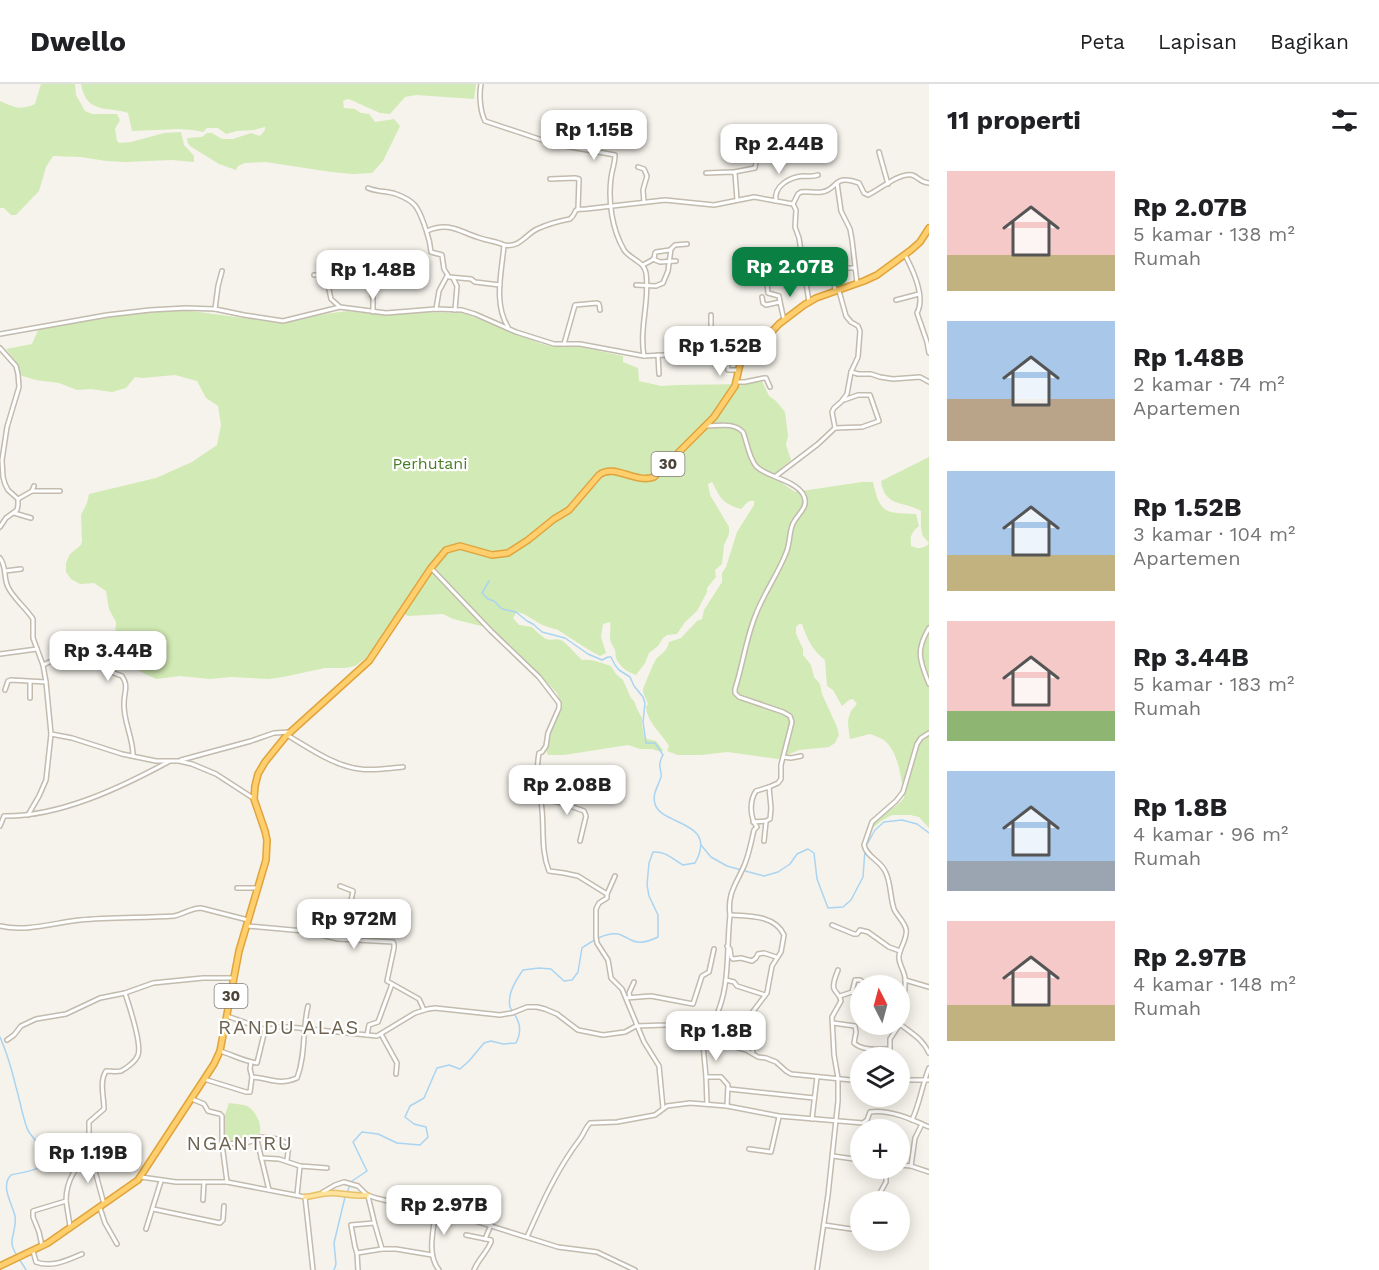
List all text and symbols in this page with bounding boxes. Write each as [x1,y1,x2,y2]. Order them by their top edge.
text: Dwello [30,25,126,58]
text: Peta [1080,29,1125,54]
text: Lapisan [1158,29,1237,54]
text: Bagikan [1270,29,1349,54]
icon: filters [1328,104,1361,137]
text: 11 properti [947,105,1081,135]
pin: Rp 1.15B [532,110,656,161]
text: Rp 1.15B [555,117,633,141]
pin: Rp 2.44B [717,124,841,175]
text: Rp 2.44B [734,131,824,155]
text: Rp 2.07B [1133,192,1247,222]
icon: home [995,195,1067,267]
text: 5 kamar · 138 m² [1133,222,1295,246]
text: Rumah [1133,246,1201,270]
pin: Rp 2.07B [728,247,852,298]
pin: Rp 1.48B [311,250,435,301]
text: Rp 2.07B [746,254,834,278]
text: Rp 1.48B [330,257,416,281]
pin: Rp 1.52B [658,326,782,377]
text: Rp 1.52B [678,333,762,357]
text: Rp 1.48B [1133,342,1244,372]
icon: home [995,345,1067,417]
text: 2 kamar · 74 m² [1133,372,1285,396]
text: Apartemen [1133,396,1241,420]
road number: 30 [652,452,684,476]
park label: Perhutani [392,454,468,473]
text: Rp 1.52B [1133,492,1242,522]
icon: home [995,495,1067,567]
text: 3 kamar · 104 m² [1133,522,1295,546]
text: Apartemen [1133,546,1241,570]
pin: Rp 3.44B [46,631,170,682]
text: Rp 3.44B [63,638,153,662]
text: Rp 3.44B [1133,642,1249,672]
icon: home [995,645,1067,717]
text: 5 kamar · 183 m² [1133,672,1294,696]
text: Rumah [1133,696,1201,720]
pin: Rp 2.08B [505,765,629,816]
text: Rp 2.08B [523,772,611,796]
text: Rp 1.8B [1133,792,1227,822]
icon: home [995,795,1067,867]
text: 4 kamar · 96 m² [1133,822,1288,846]
text: Rumah [1133,846,1201,870]
pin: Rp 972M [299,899,409,950]
text: Rp 972M [311,906,397,930]
text: Rp 2.97B [1133,942,1247,972]
icon: home [995,945,1067,1017]
text: 4 kamar · 148 m² [1133,972,1296,996]
north arrow [850,975,910,1035]
map controls [850,975,910,1251]
road number: 30 [214,984,248,1008]
text: Rumah [1133,996,1201,1020]
pin: Rp 1.8B [661,1011,771,1062]
district label: RANDU ALAS [218,1015,360,1039]
text: Rp 1.8B [680,1018,752,1042]
button: layers [850,1047,910,1107]
button: + [850,1119,910,1179]
district label: NGANTRU [186,1131,294,1155]
pin: Rp 1.19B [26,1133,150,1184]
text: Rp 1.19B [49,1140,127,1164]
pin: Rp 2.97B [382,1185,506,1236]
button: − [850,1191,910,1251]
text: Rp 2.97B [400,1192,488,1216]

